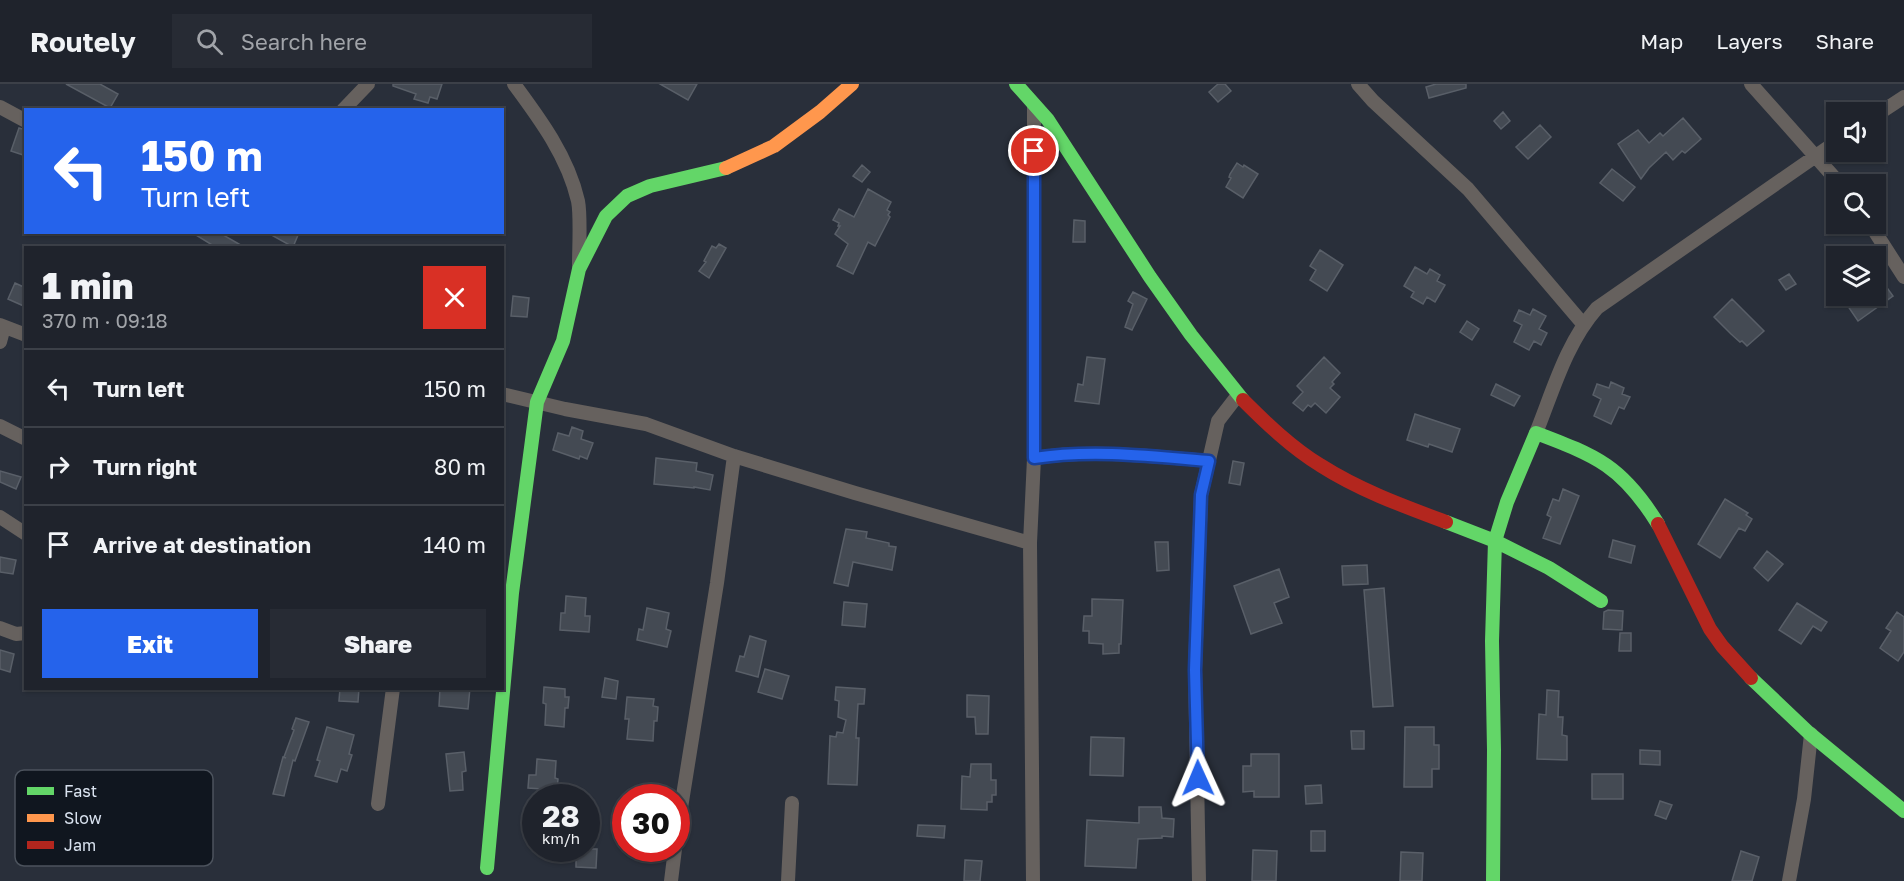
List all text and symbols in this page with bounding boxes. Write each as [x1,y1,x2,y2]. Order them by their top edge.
search box [172,14,592,68]
text: Routely [30,25,136,58]
icon: search [193,25,226,58]
text: Search here [241,28,367,55]
text: Map [1640,28,1683,54]
text: Layers [1716,28,1783,54]
text: Share [1816,28,1874,54]
map controls [1826,102,1886,306]
button: sound [1826,102,1886,162]
pin [1008,125,1059,176]
text: 150 m [141,130,263,180]
icon: left [42,132,120,210]
icon: arrive [1017,134,1050,167]
button: search [1826,174,1886,234]
text: Turn left [141,181,250,213]
button: layers [1826,246,1886,306]
text: 1 min [42,264,133,307]
button: close [423,266,486,329]
text: 370 m · 09:18 [42,308,168,332]
icon: left [42,372,75,405]
text: Turn left [93,375,184,402]
text: 150 m [424,375,486,402]
icon: right [42,450,75,483]
text: Turn right [93,453,197,480]
text: 80 m [434,453,486,480]
icon: arrive [42,528,75,561]
text: Arrive at destination [93,531,311,558]
text: 140 m [423,531,486,558]
button: Exit [42,609,258,678]
button: Share [270,609,486,678]
position arrow [1166,746,1230,810]
legend [15,770,213,866]
text: Fast [64,781,97,801]
speed limit sign: 30 [612,784,690,862]
text: 28 [542,798,580,834]
text: Slow [64,808,102,828]
text: km/h [542,829,580,847]
text: Jam [64,835,96,855]

